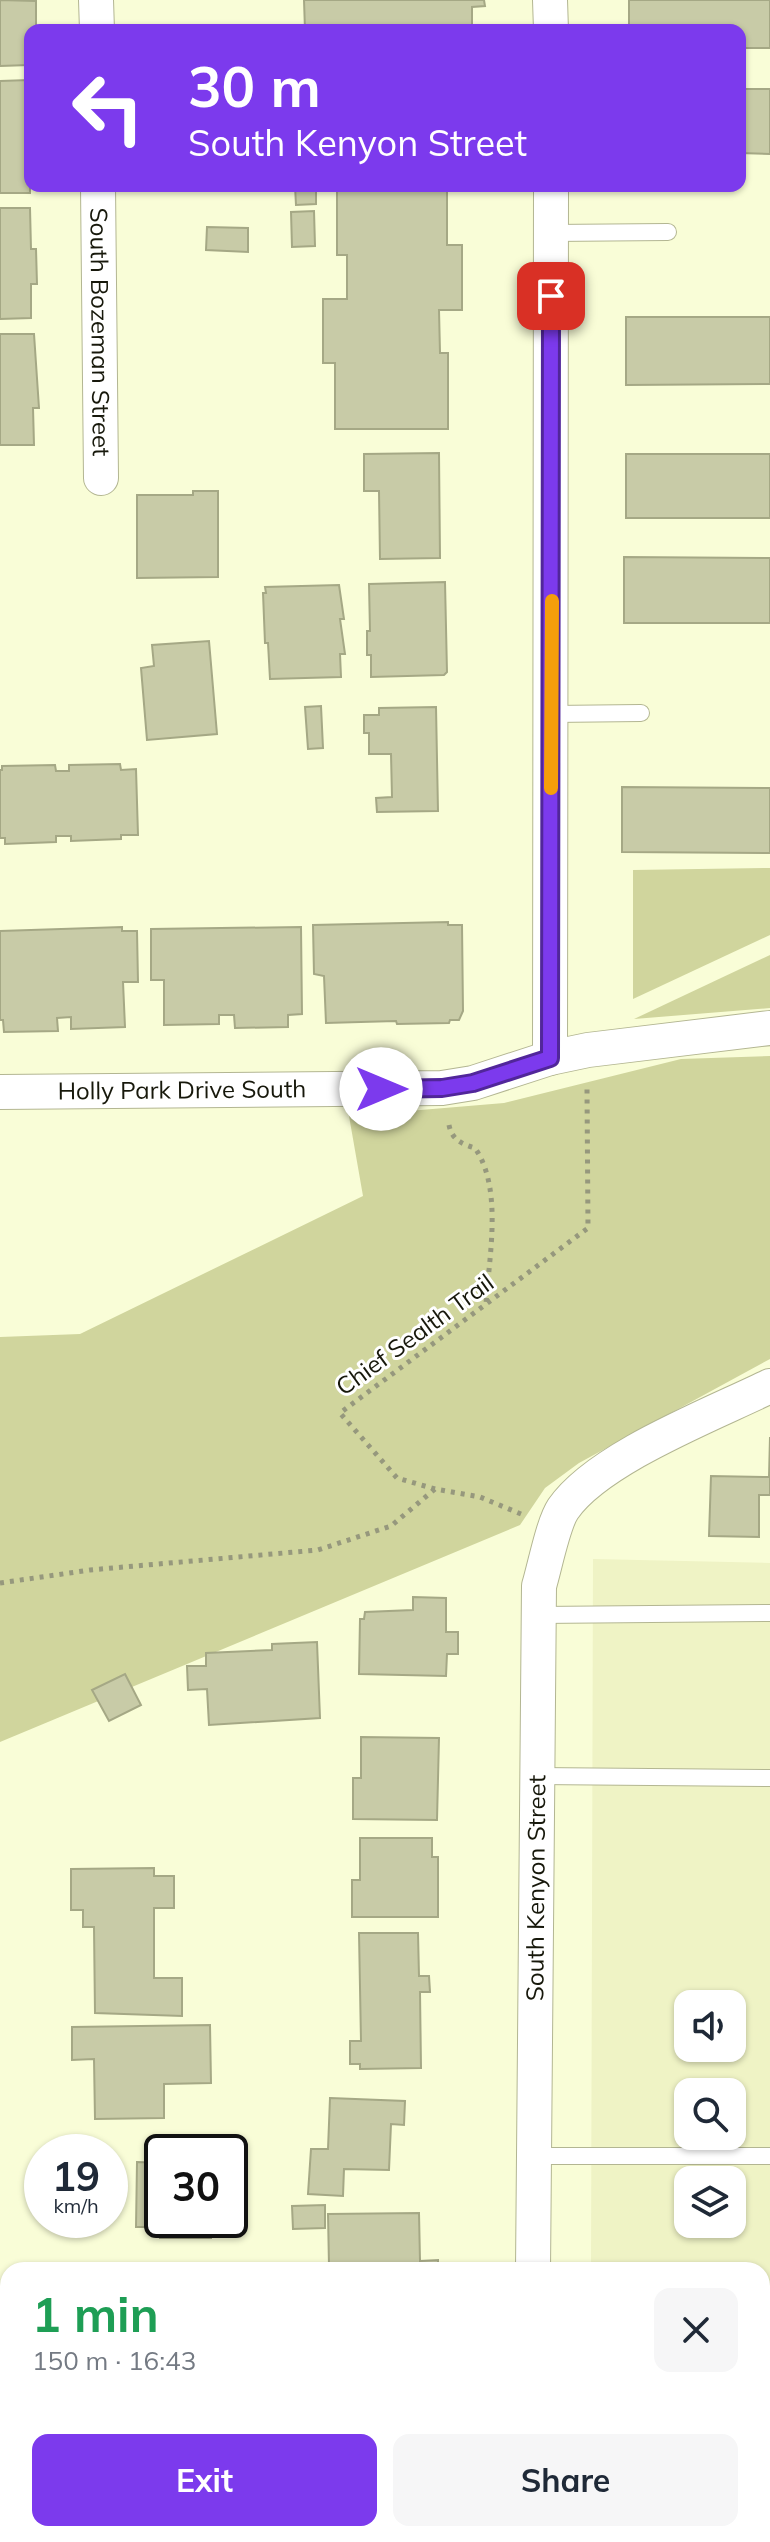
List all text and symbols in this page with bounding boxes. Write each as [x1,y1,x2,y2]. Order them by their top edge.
text: 30 m [188,51,321,121]
icon: left [56,56,160,160]
text: South Kenyon Street [188,120,527,165]
street label: South Bozeman Street [84,207,117,456]
pin [517,262,585,330]
icon: arrive [529,274,573,318]
position arrow [339,1047,423,1131]
street label: Holly Park Drive South [58,1073,306,1105]
street label: Chief Sealth Trail [330,1267,499,1401]
street label: South Kenyon Street [519,1775,551,2001]
map controls [674,1990,746,2238]
button: sound [674,1990,746,2062]
button: search [674,2078,746,2150]
speed limit sign: 30 [144,2134,248,2238]
text: 19 [52,2151,100,2201]
button: layers [674,2166,746,2238]
text: km/h [53,2193,99,2218]
text: 1 min [32,2284,159,2344]
button: close [654,2288,738,2372]
text: 150 m · 16:43 [32,2344,196,2377]
button: Exit [32,2434,377,2526]
button: Share [393,2434,738,2526]

